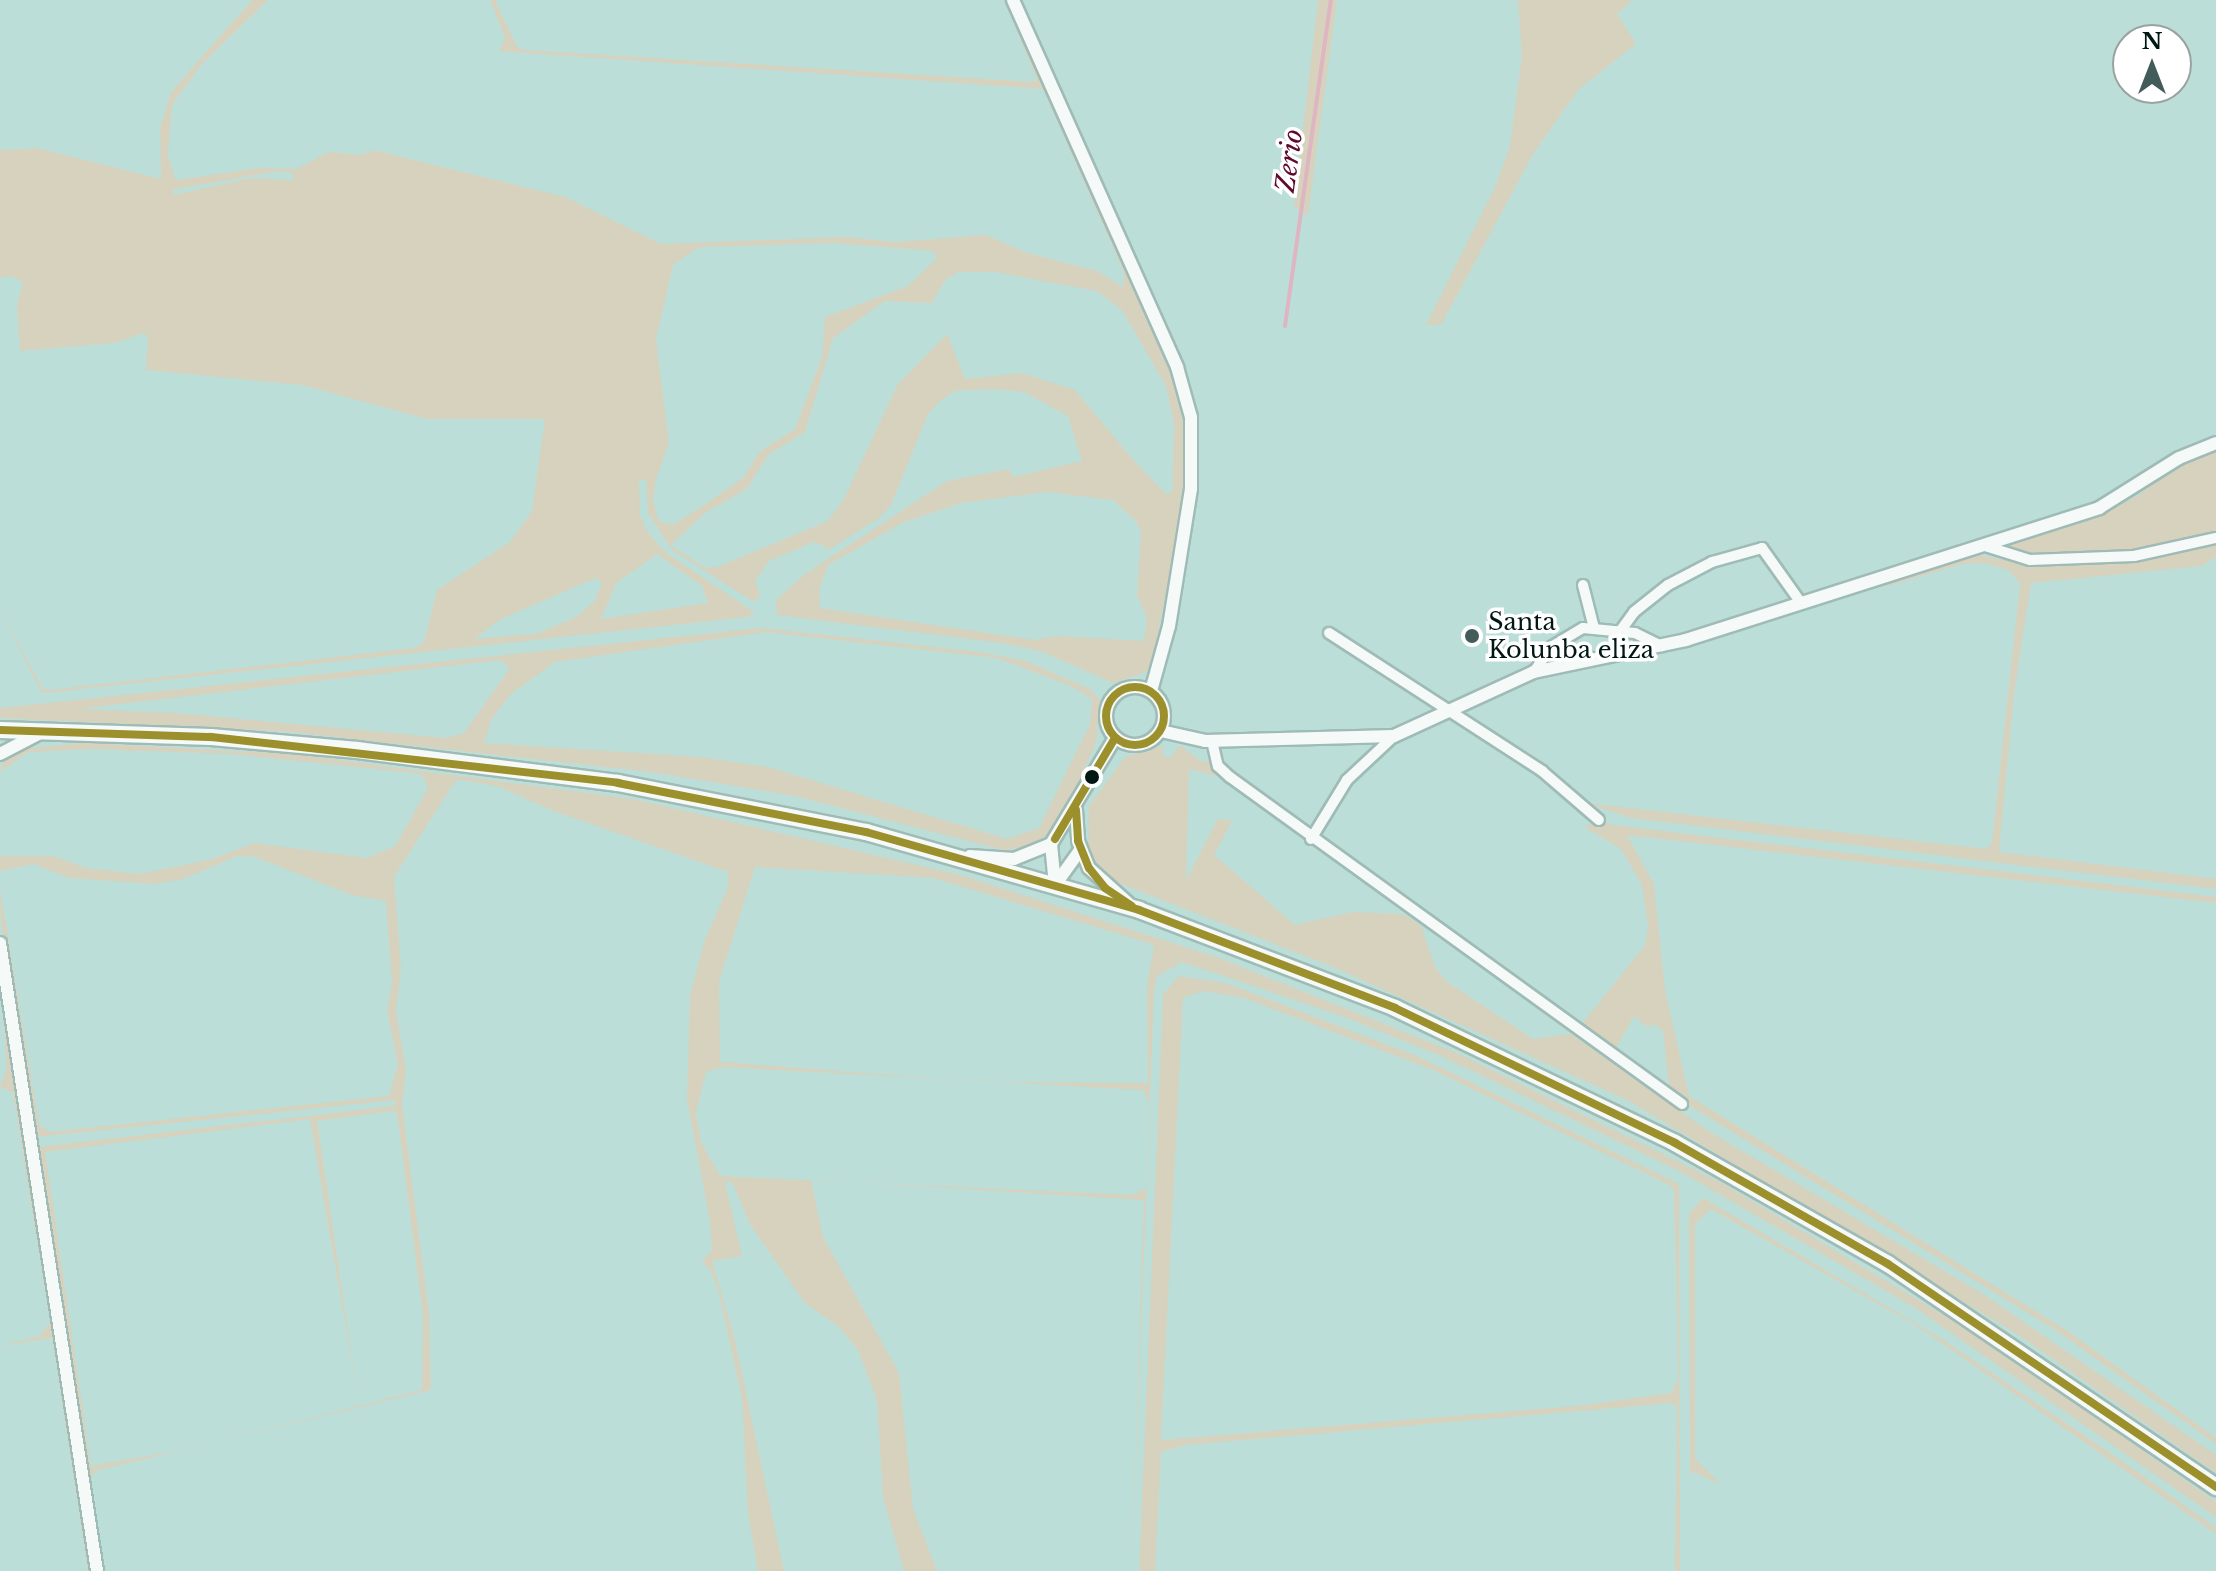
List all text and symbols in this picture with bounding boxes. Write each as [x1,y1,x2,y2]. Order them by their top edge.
north arrow [2112,24,2192,104]
text: N [2142,28,2162,55]
water label: Zerio [1270,127,1310,195]
place label: Santa Kolunba eliza [1488,608,1654,664]
marker: Santa Kolunba eliza [1463,627,1481,645]
unlabelled marker [1084,769,1100,785]

